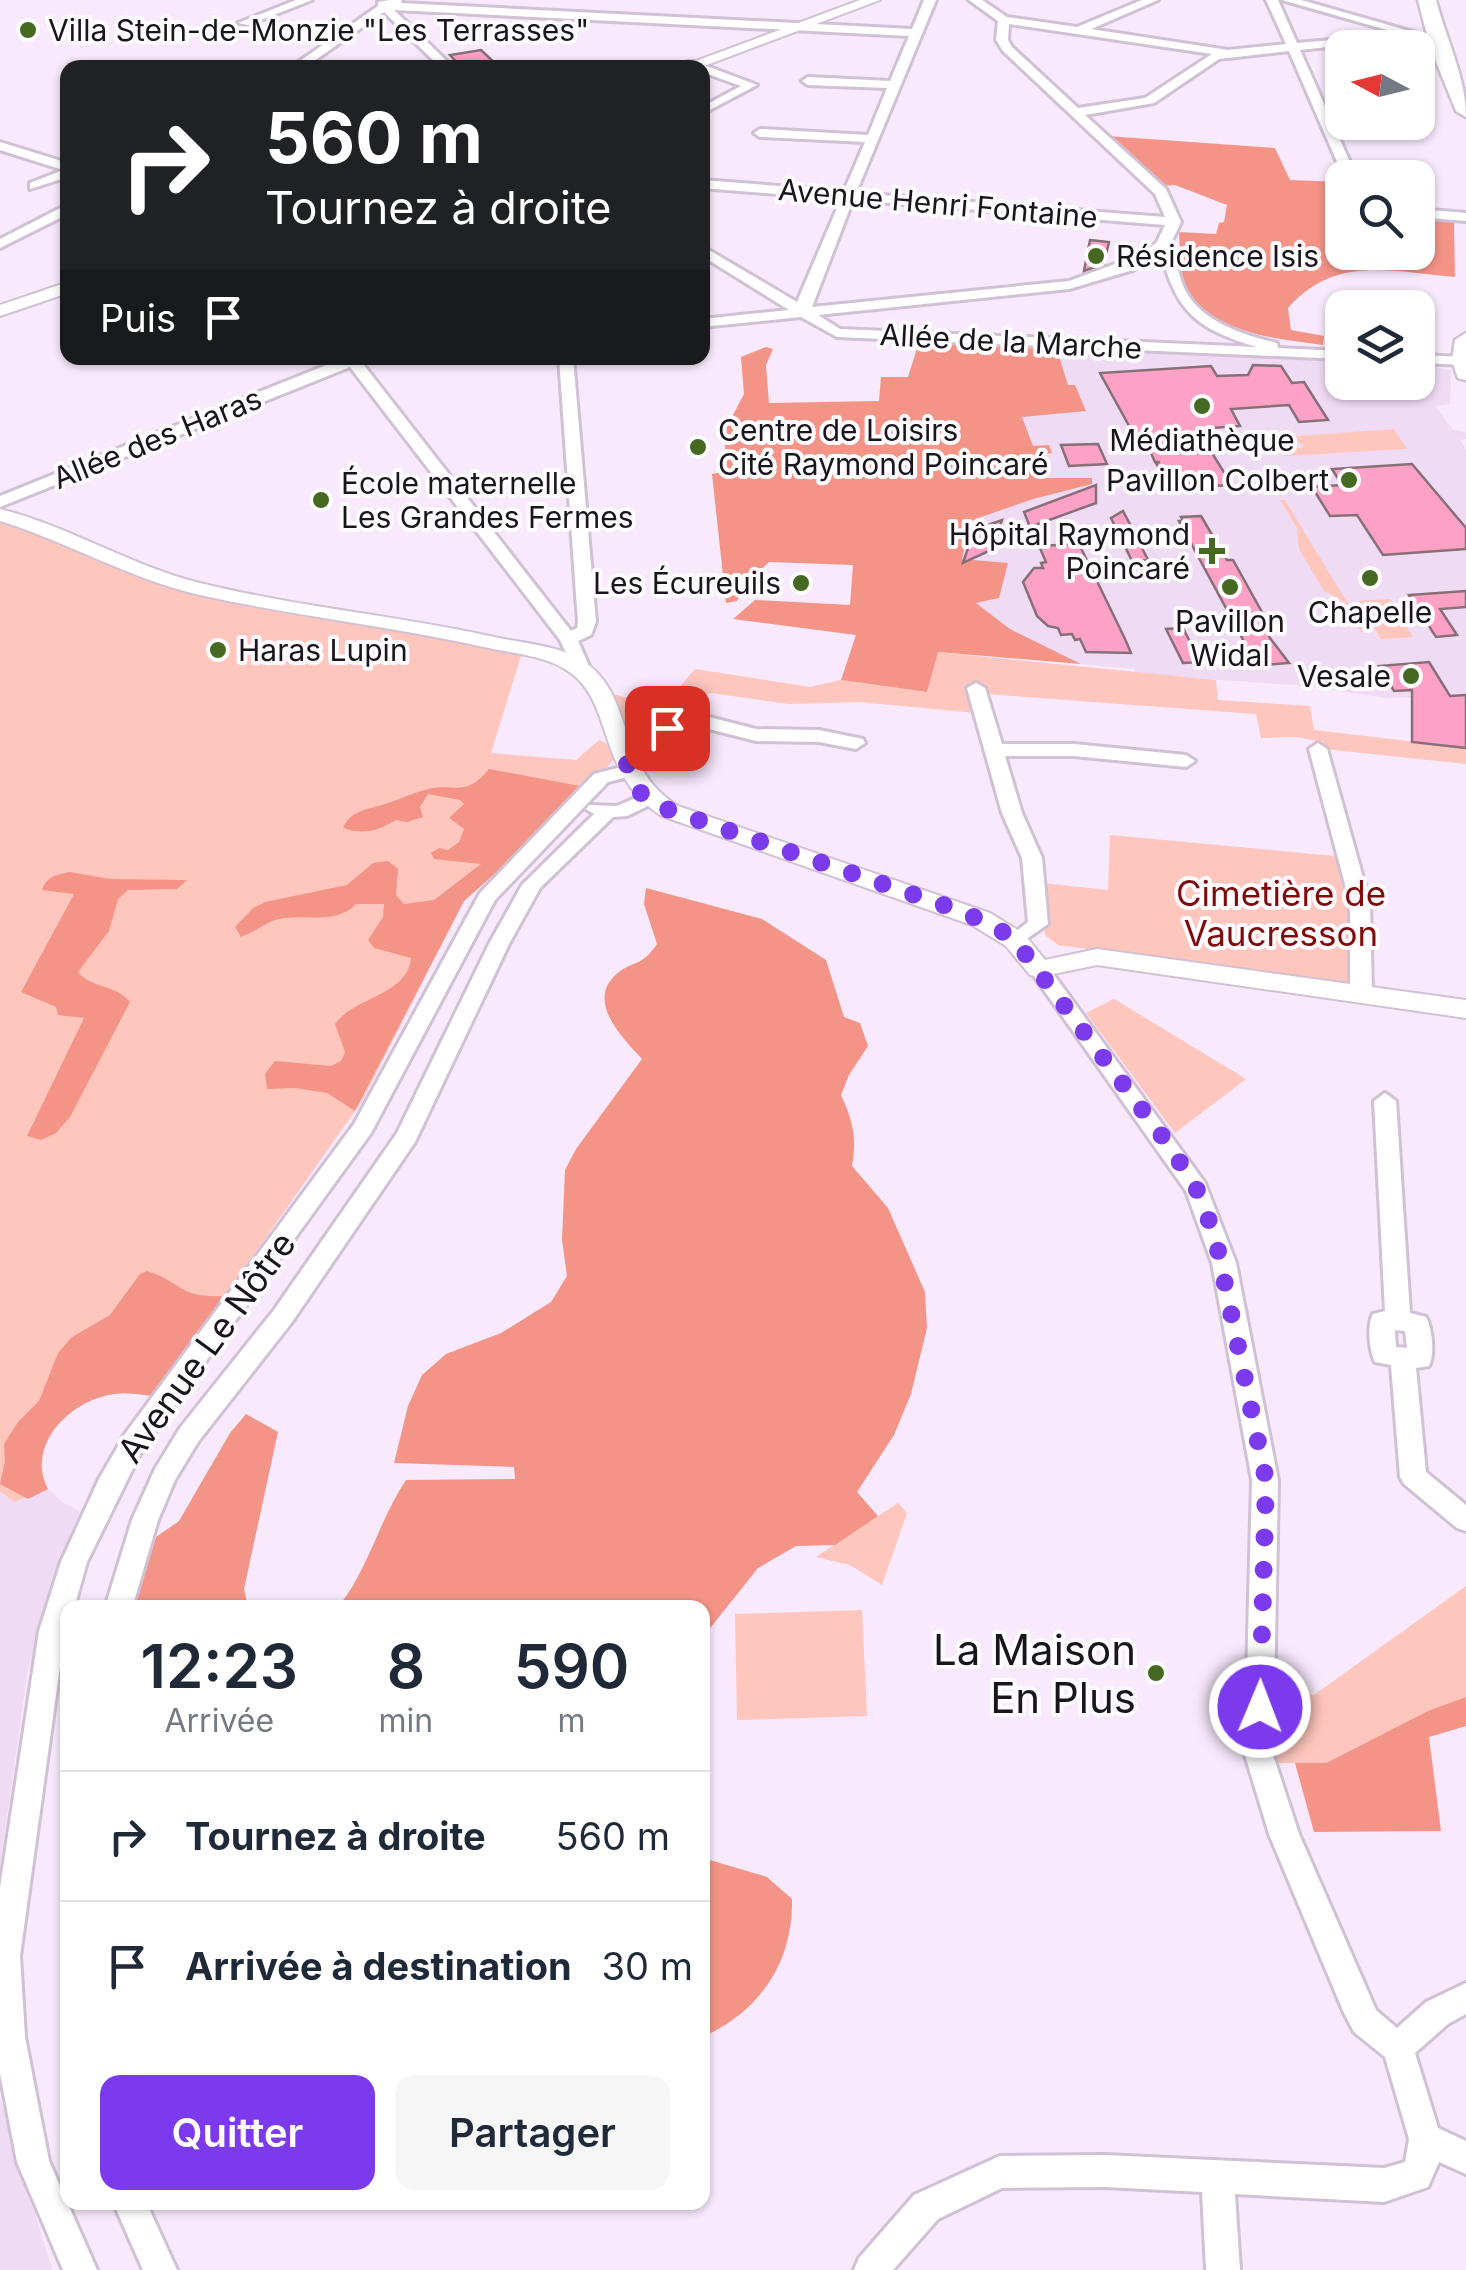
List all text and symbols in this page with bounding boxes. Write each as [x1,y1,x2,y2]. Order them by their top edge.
place label: Villa Stein-de-Monzie "Les Terrasses" [48,12,589,48]
marker: Villa Stein-de-Monzie "Les Terrasses" [17,19,39,41]
north arrow [1325,30,1435,140]
map controls [1325,30,1435,400]
text: 560 m [265,95,483,180]
icon: right [100,100,230,230]
button: search [1325,160,1435,270]
street label: Avenue Henri Fontaine [777,171,1099,235]
text: Tournez à droite [265,180,612,235]
place label: Résidence Isis [1116,238,1319,274]
marker: Résidence Isis [1085,245,1107,267]
icon: arrive [196,290,251,345]
button: layers [1325,290,1435,400]
text: Puis [100,295,176,341]
street label: Allée de la Marche [879,316,1143,366]
street label: Allée des Haras [47,380,267,496]
marker: Médiathèque [1191,395,1213,417]
place label: Centre de Loisirs Cité Raymond Poincaré [718,412,1048,482]
place label: Médiathèque [1109,422,1295,458]
marker: Centre de Loisirs Cité Raymond Poincaré [687,436,709,458]
place label: Pavillon Colbert [1106,462,1329,498]
place label: École maternelle Les Grandes Fermes [341,465,634,535]
marker: Pavillon Colbert [1338,469,1360,491]
marker: École maternelle Les Grandes Fermes [310,489,332,511]
place label: Hôpital Raymond Poincaré [949,516,1190,586]
marker: Hôpital Raymond Poincaré [1199,538,1225,564]
place label: Les Écureuils [593,565,781,601]
marker: Chapelle [1359,567,1381,589]
marker: Les Écureuils [790,572,812,594]
marker: Pavillon Widal [1219,576,1241,598]
place label: Chapelle [1308,594,1432,630]
place label: Pavillon Widal [1175,603,1285,673]
place label: Haras Lupin [238,632,408,668]
marker: Haras Lupin [207,639,229,661]
place label: Vesale [1297,658,1391,694]
marker: Vesale [1400,665,1422,687]
pin [625,686,710,771]
icon: arrive [640,701,695,756]
park label: Cimetière de Vaucresson [1176,872,1386,954]
street label: Avenue Le Nôtre [108,1224,304,1470]
place label: La Maison En Plus [933,1624,1136,1723]
text: 12:23 [141,1630,298,1702]
text: 8 [387,1630,425,1702]
text: 590 [514,1630,629,1702]
position arrow [1208,1655,1312,1759]
marker: La Maison En Plus [1145,1662,1167,1684]
text: Arrivée [164,1701,274,1740]
text: min [379,1701,433,1740]
text: m [558,1701,586,1740]
icon: right [100,1809,155,1864]
text: Tournez à droite [185,1813,486,1859]
text: 560 m [555,1813,670,1859]
icon: arrive [100,1939,155,1994]
text: Arrivée à destination [185,1943,572,1989]
text: 30 m [602,1943,693,1989]
button: Quitter [100,2075,375,2190]
button: Partager [395,2075,670,2190]

